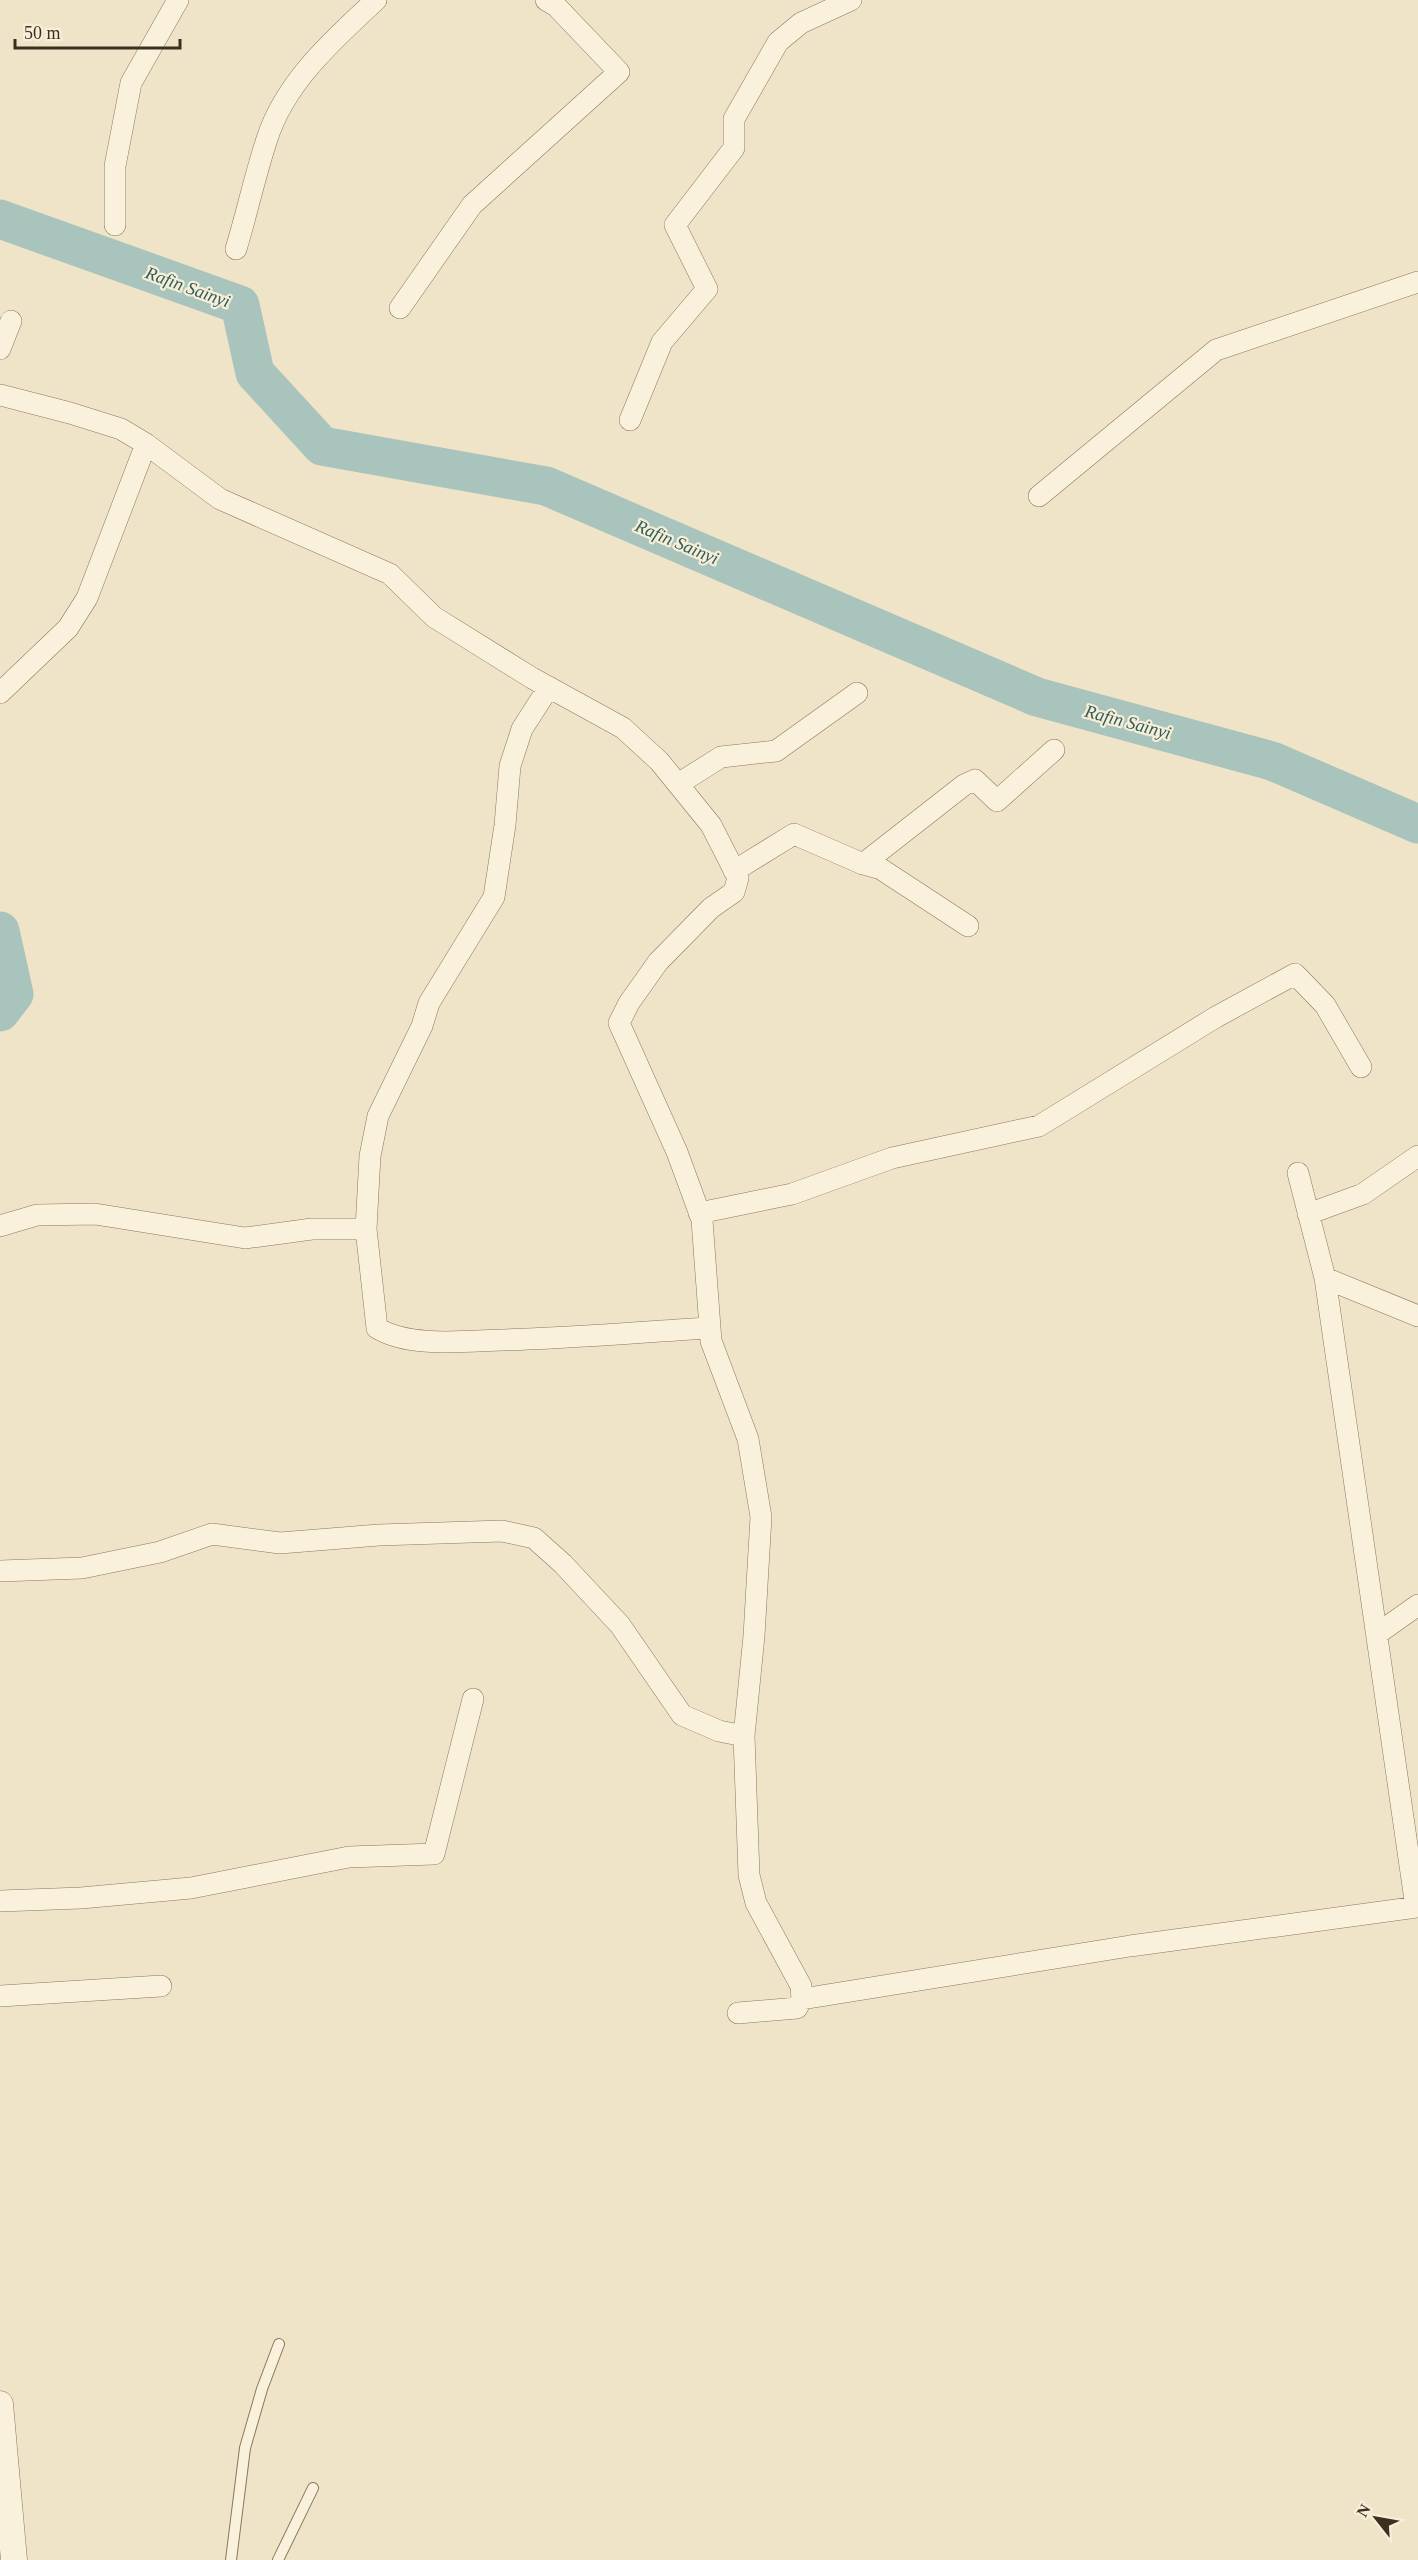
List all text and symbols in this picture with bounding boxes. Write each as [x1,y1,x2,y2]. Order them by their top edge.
scale bar [15,12,180,50]
text: 50 m [24,23,61,43]
water label: Rafin Sainyi [142,262,233,312]
water label: Rafin Sainyi [631,515,722,568]
water label: Rafin Sainyi [1082,701,1173,743]
north arrow [1346,2488,1406,2548]
text: N [1353,2501,1374,2520]

